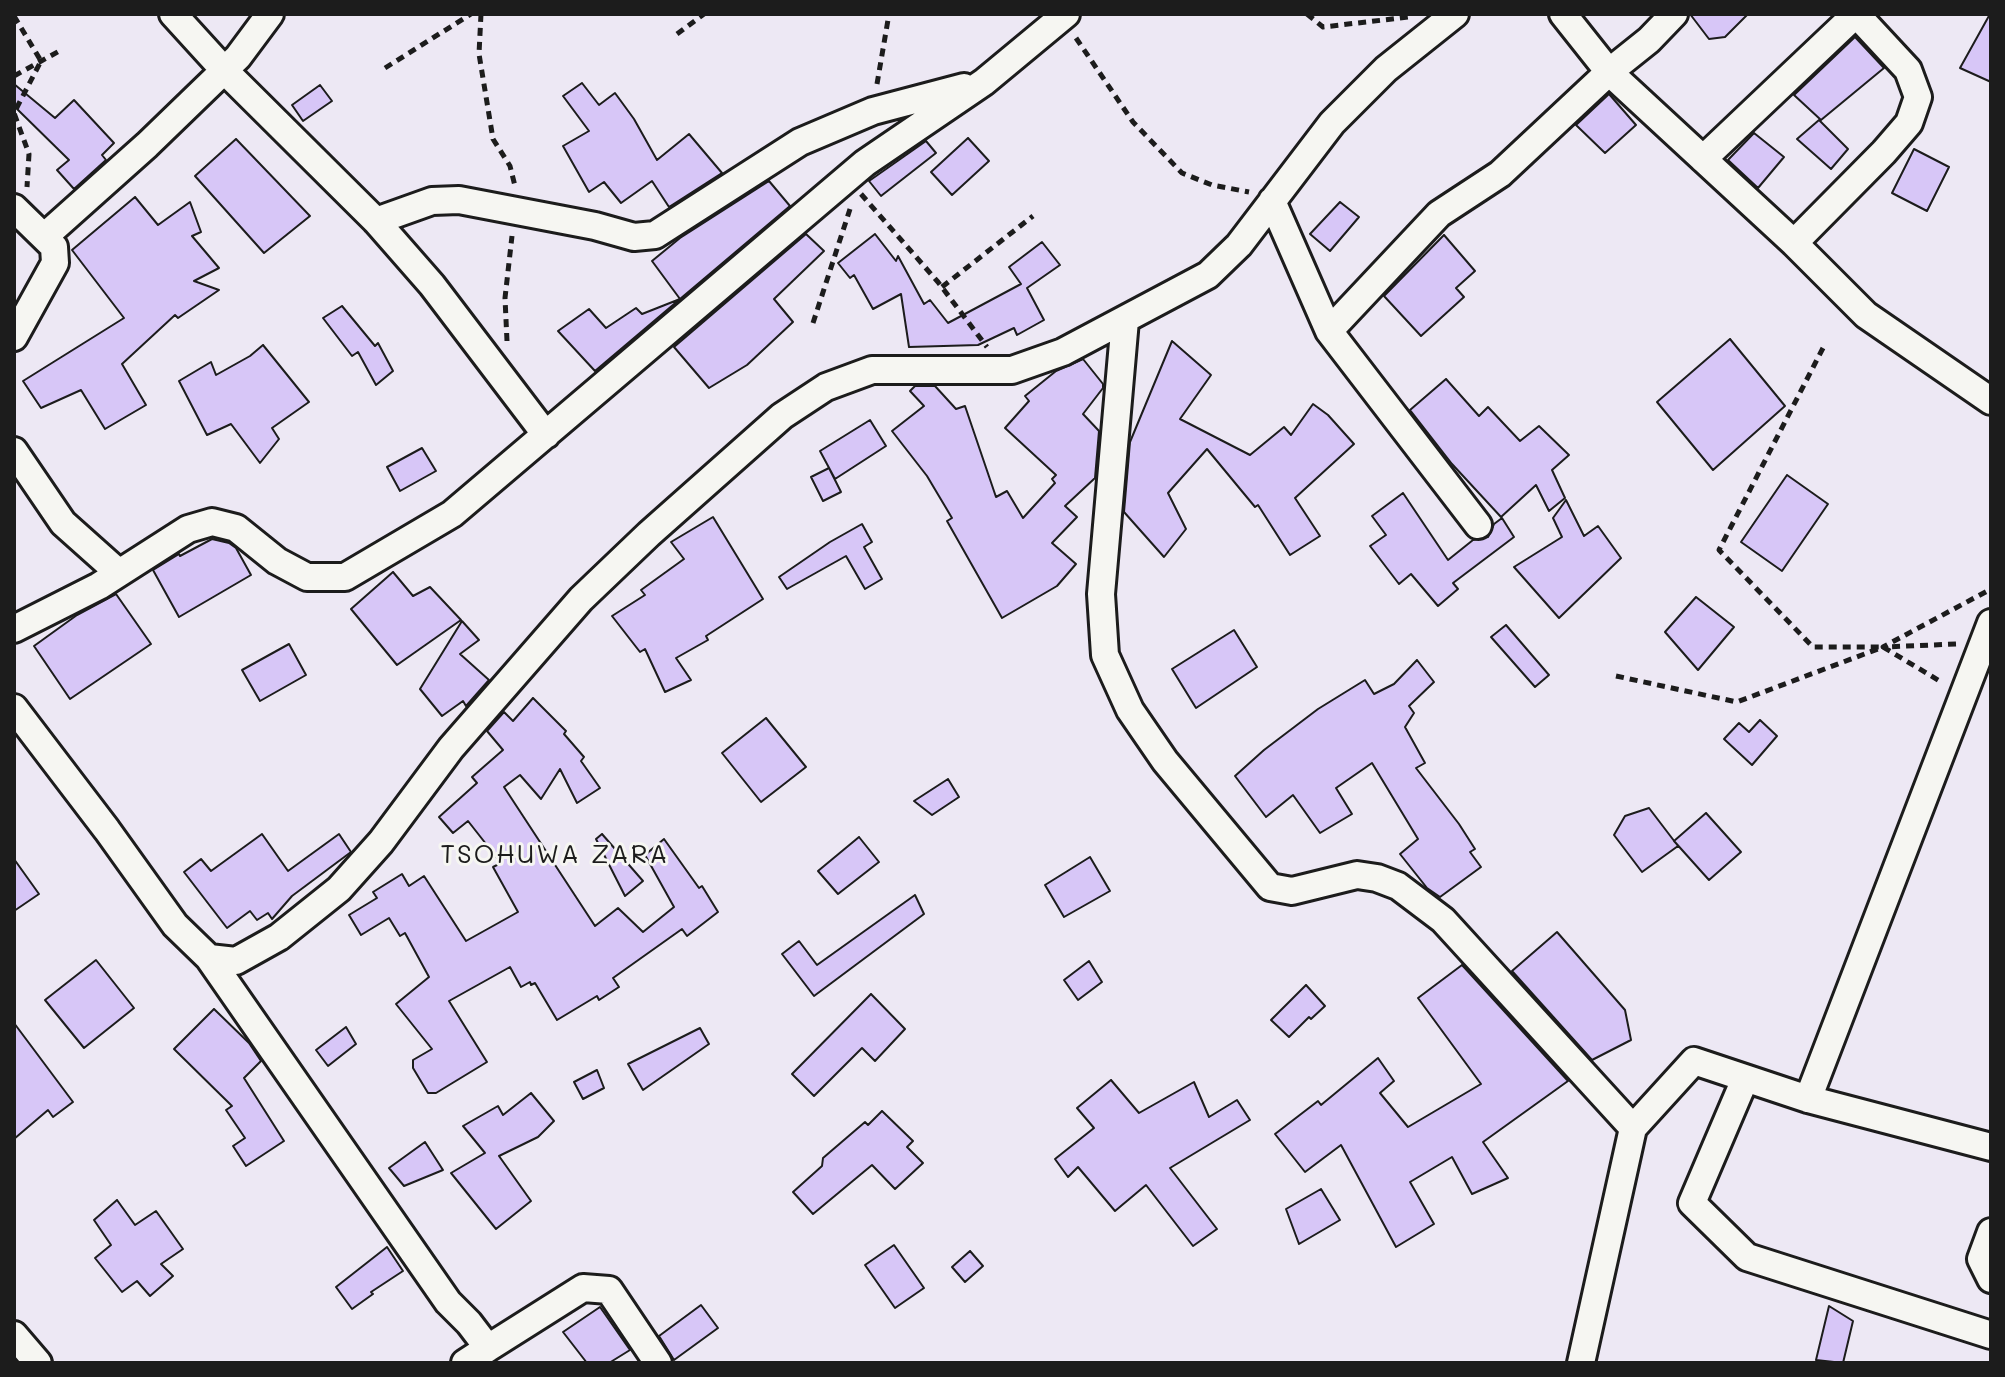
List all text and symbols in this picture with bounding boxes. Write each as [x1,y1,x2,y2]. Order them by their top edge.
district label: TSOHUWA ZARA [441,839,669,871]

